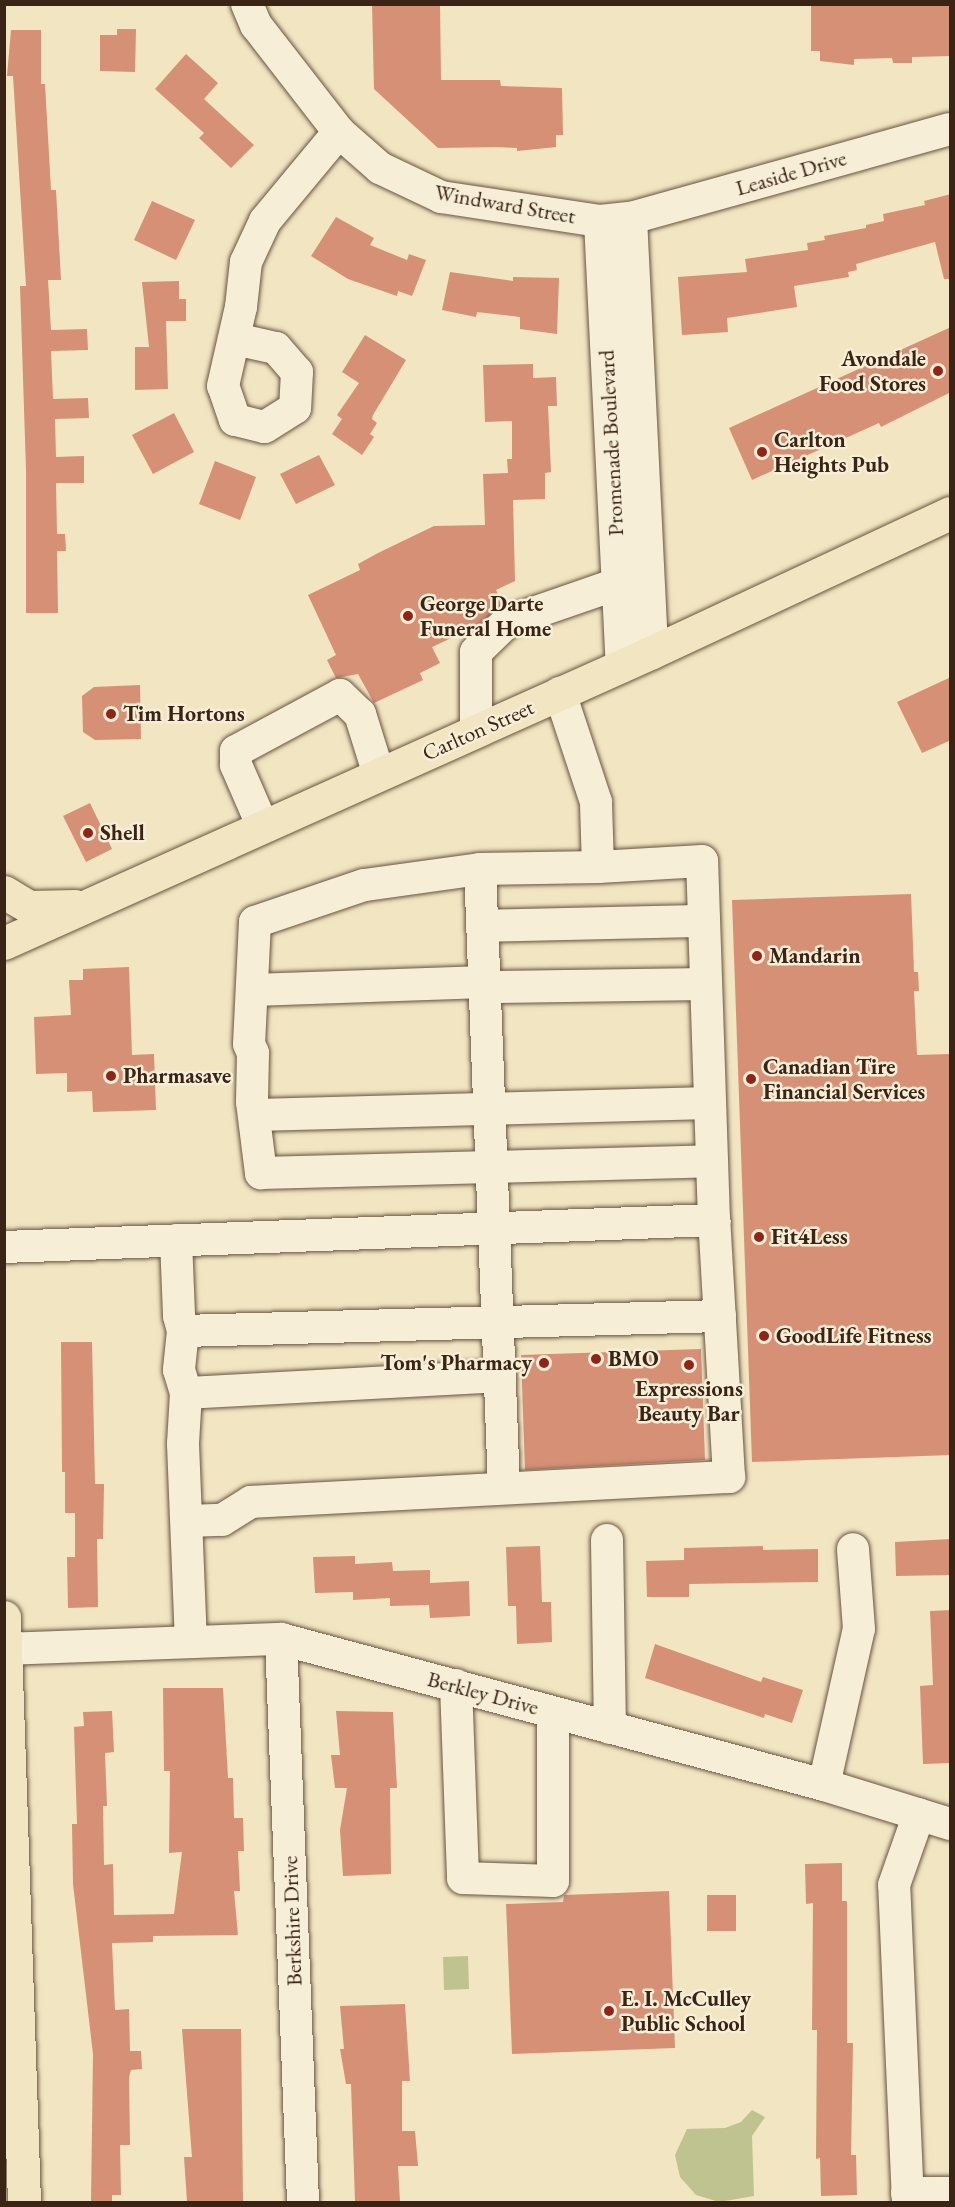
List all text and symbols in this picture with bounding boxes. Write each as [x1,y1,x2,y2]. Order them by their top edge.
street label: Leaside Drive [733,145,849,201]
street label: Windward Street [432,179,578,229]
place label: Avondale Food Stores [819,345,926,396]
street label: Promenade Boulevard [593,349,629,537]
marker: Avondale Food Stores [931,364,945,378]
place label: Carlton Heights Pub [774,426,889,478]
marker: Carlton Heights Pub [755,445,769,459]
place label: George Darte Funeral Home [420,590,551,642]
marker: George Darte Funeral Home [401,609,415,623]
street label: Carlton Street [418,694,538,766]
place label: Tim Hortons [123,701,245,727]
marker: Tim Hortons [104,707,118,721]
place label: Shell [100,820,145,846]
marker: Shell [81,826,95,840]
place label: Mandarin [769,943,861,969]
marker: Mandarin [750,949,764,963]
place label: Canadian Tire Financial Services [763,1053,925,1104]
place label: Pharmasave [123,1063,231,1089]
marker: Pharmasave [104,1069,118,1083]
marker: Canadian Tire Financial Services [744,1072,758,1086]
place label: Fit4Less [771,1224,848,1250]
marker: Fit4Less [752,1230,766,1244]
place label: GoodLife Fitness [776,1323,931,1349]
marker: GoodLife Fitness [757,1329,771,1343]
place label: BMO [608,1346,659,1372]
place label: Tom's Pharmacy [380,1350,532,1376]
marker: BMO [589,1352,603,1366]
marker: Tom's Pharmacy [537,1356,551,1370]
marker: Expressions Beauty Bar [682,1358,696,1372]
place label: Expressions Beauty Bar [635,1375,743,1426]
street label: Berkley Drive [425,1665,541,1721]
street label: Berkshire Drive [277,1855,307,1987]
place label: E. I. McCulley Public School [621,1985,751,2036]
marker: E. I. McCulley Public School [602,2004,616,2018]

